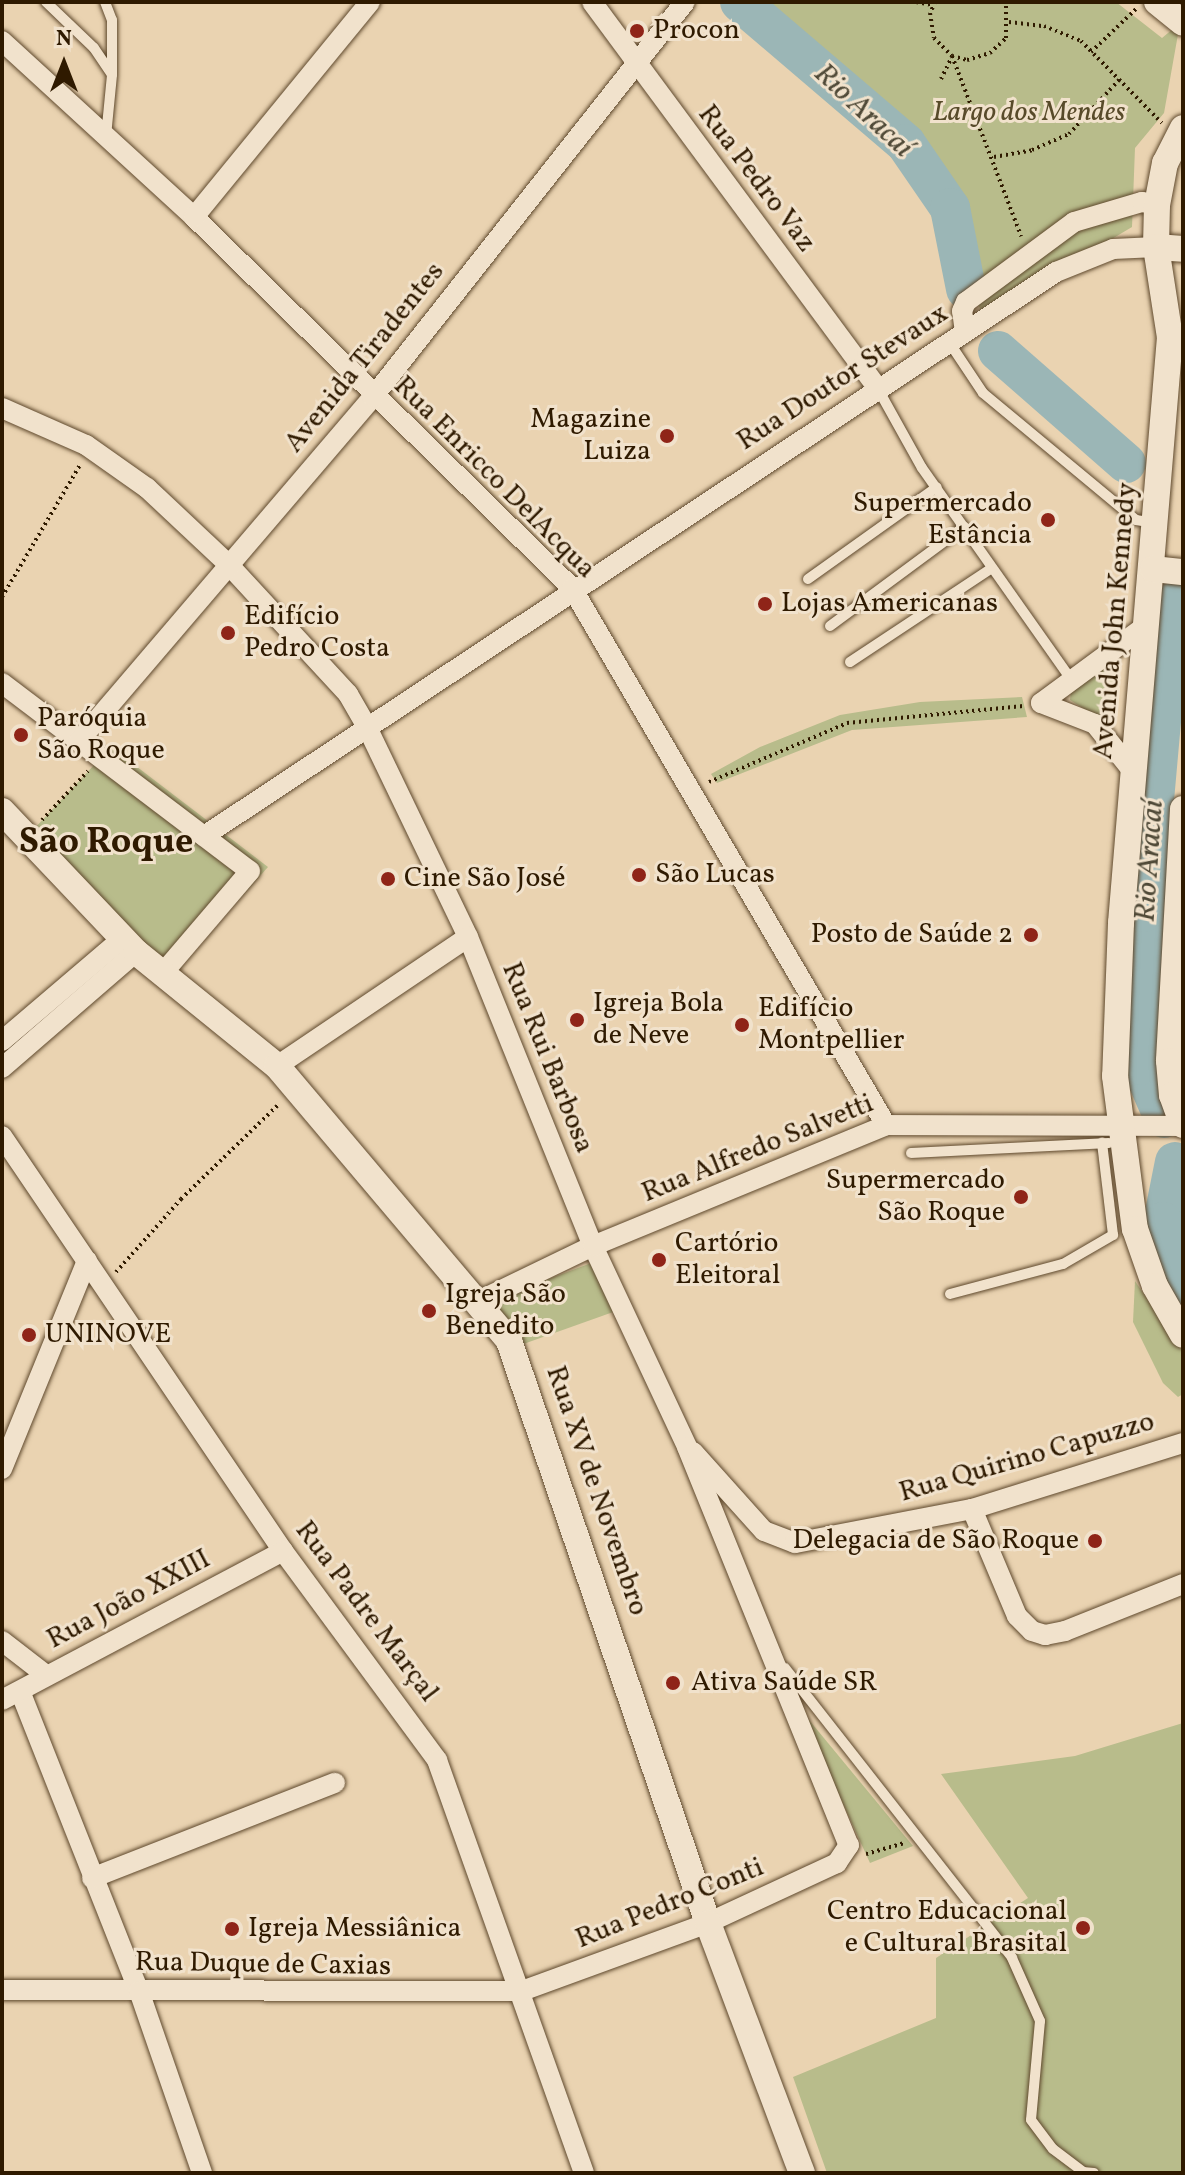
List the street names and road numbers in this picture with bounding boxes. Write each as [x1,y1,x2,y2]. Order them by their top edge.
street label: Rua Pedro Vaz [690,99,822,259]
street label: Avenida Tiradentes [278,256,452,460]
street label: Rua Doutor Stevaux [731,297,955,459]
street label: Rua Enricco DelAcqua [386,370,602,586]
street label: Avenida John Kennedy [1087,481,1145,761]
street label: Rua Rui Barbosa [493,958,601,1158]
street label: Rua Alfredo Salvetti [637,1087,879,1211]
street label: Rua XV de Novembro [537,1361,655,1621]
street label: Rua Quirino Capuzzo [896,1406,1158,1510]
street label: Rua Padre Marçal [287,1515,445,1709]
street label: Rua João XXIII [42,1543,216,1657]
street label: Rua Pedro Conti [571,1851,769,1957]
street label: Rua Duque de Caxias [135,1946,391,1984]

